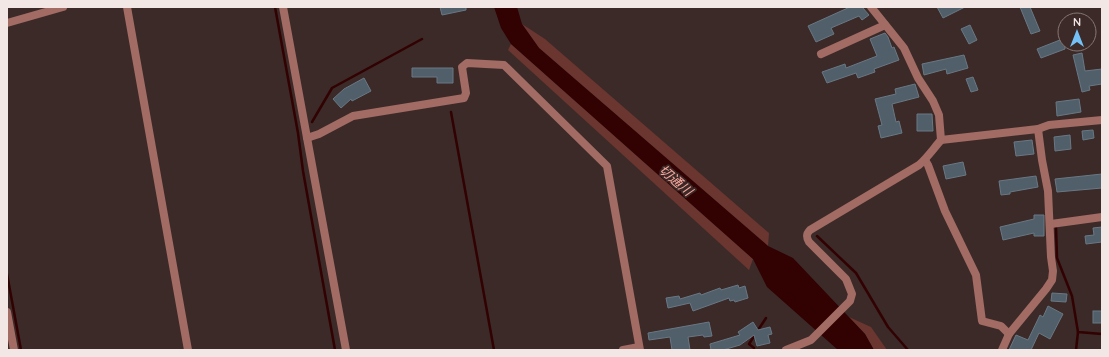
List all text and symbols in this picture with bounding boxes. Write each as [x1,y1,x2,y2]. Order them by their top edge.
north arrow [1057,12,1097,52]
text: N [1073,15,1081,29]
water label: 切通川 [656,161,697,200]

